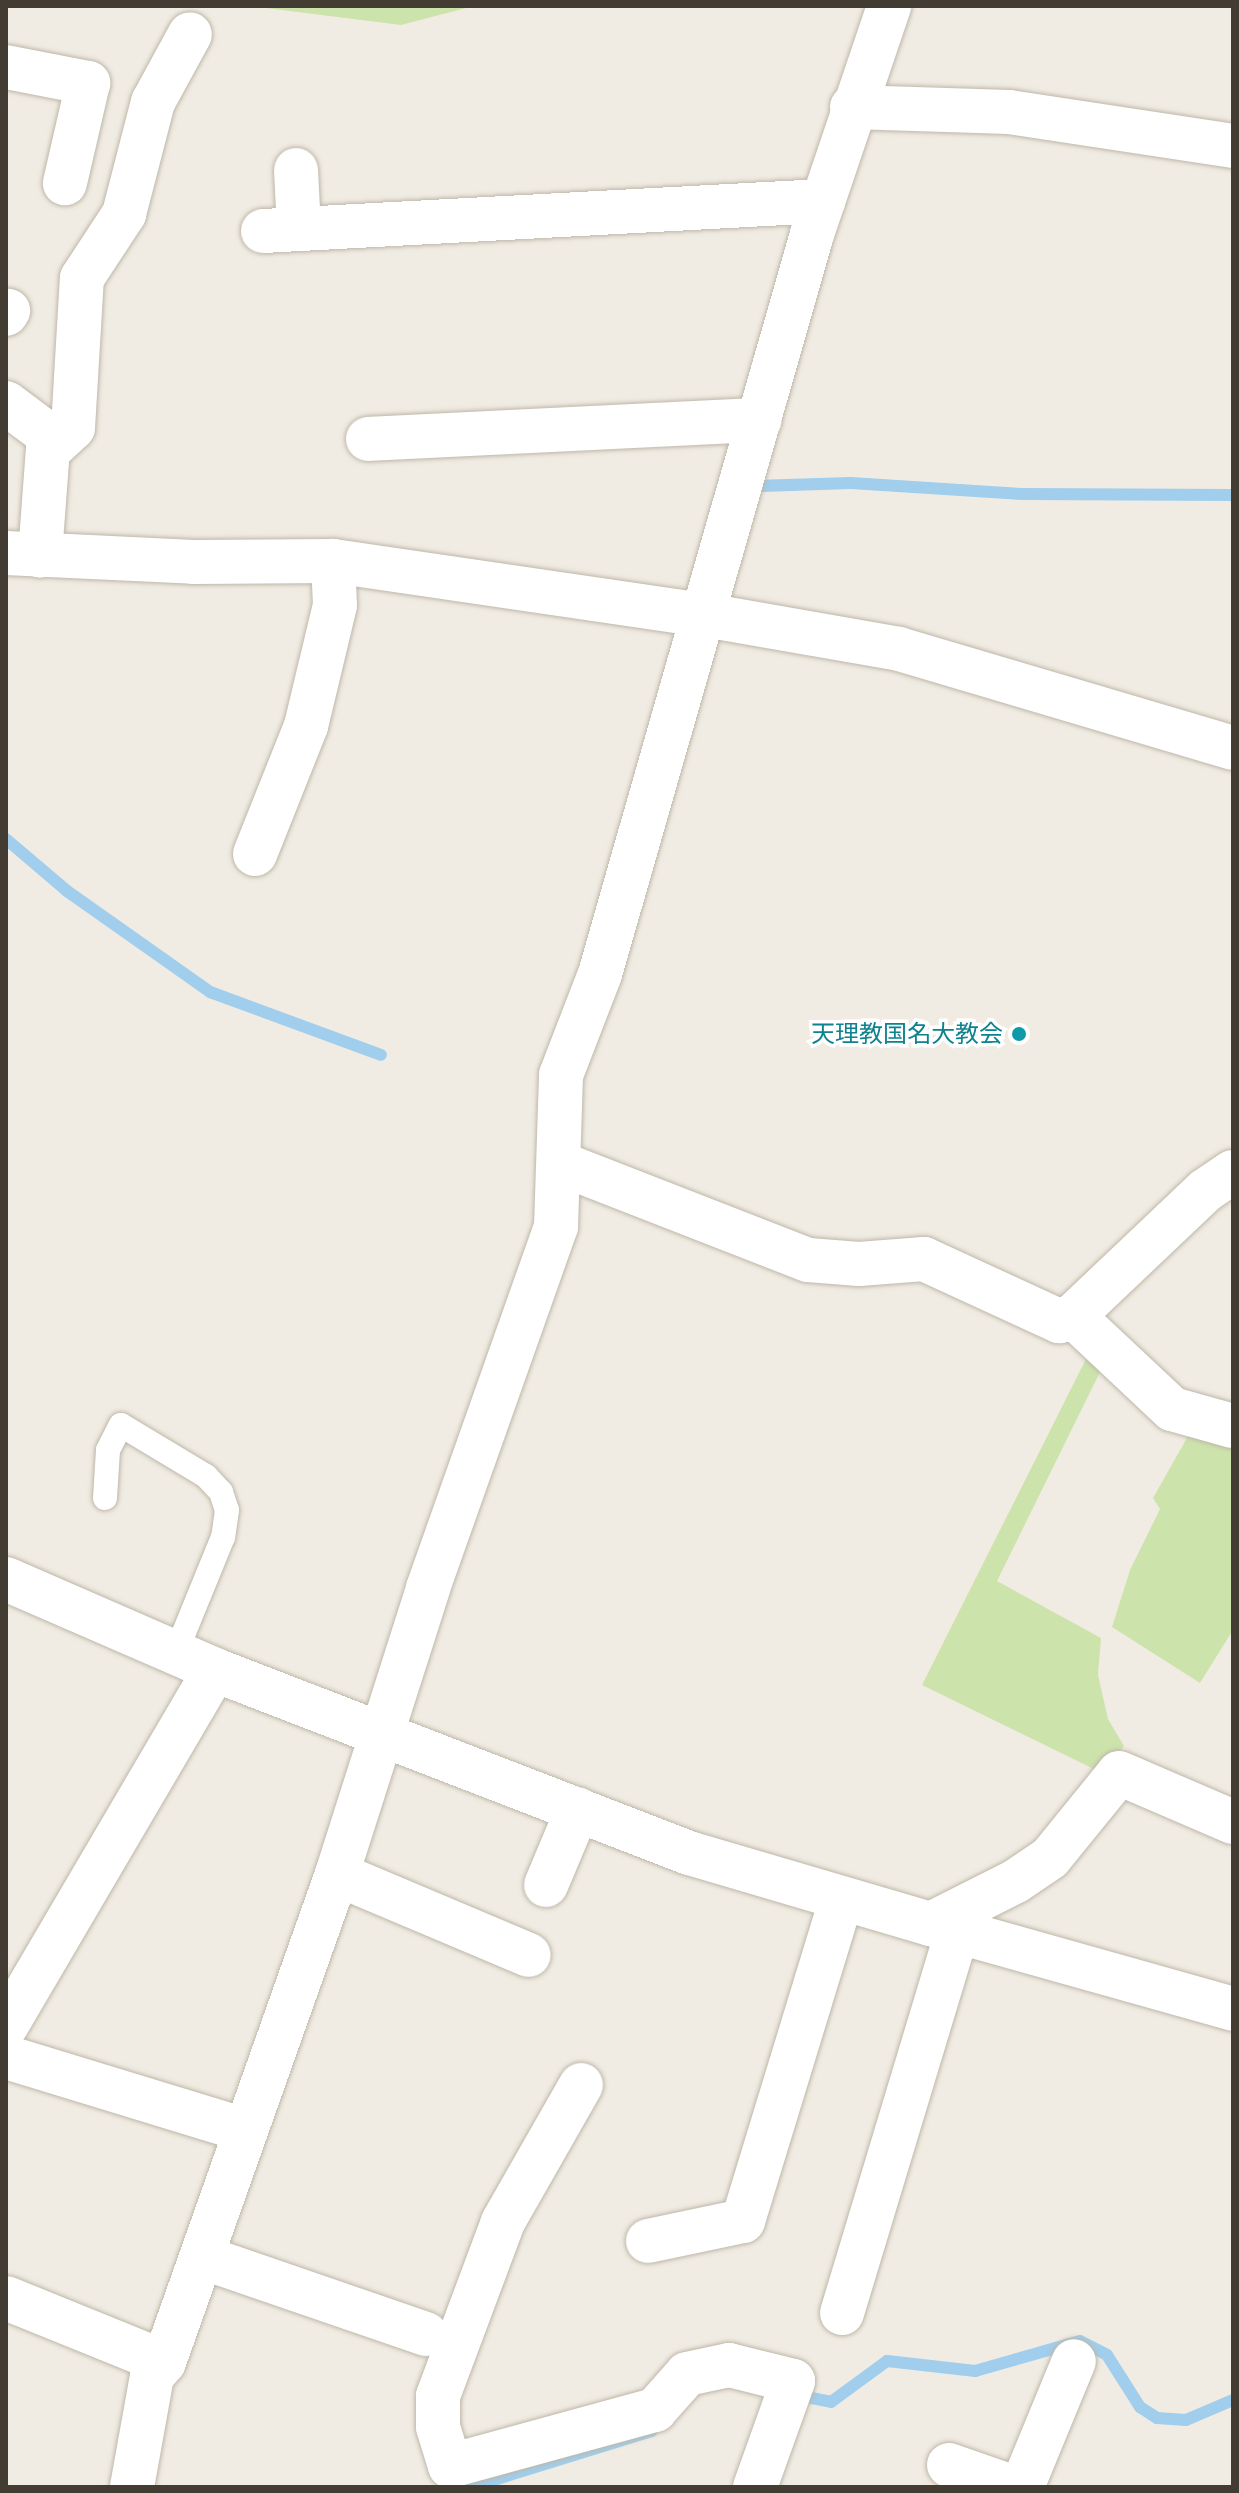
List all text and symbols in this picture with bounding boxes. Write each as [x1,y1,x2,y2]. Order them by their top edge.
place label: 天理教国名大教会 [811,1020,1003,1048]
marker: 天理教国名大教会 [1010,1025,1028,1043]

